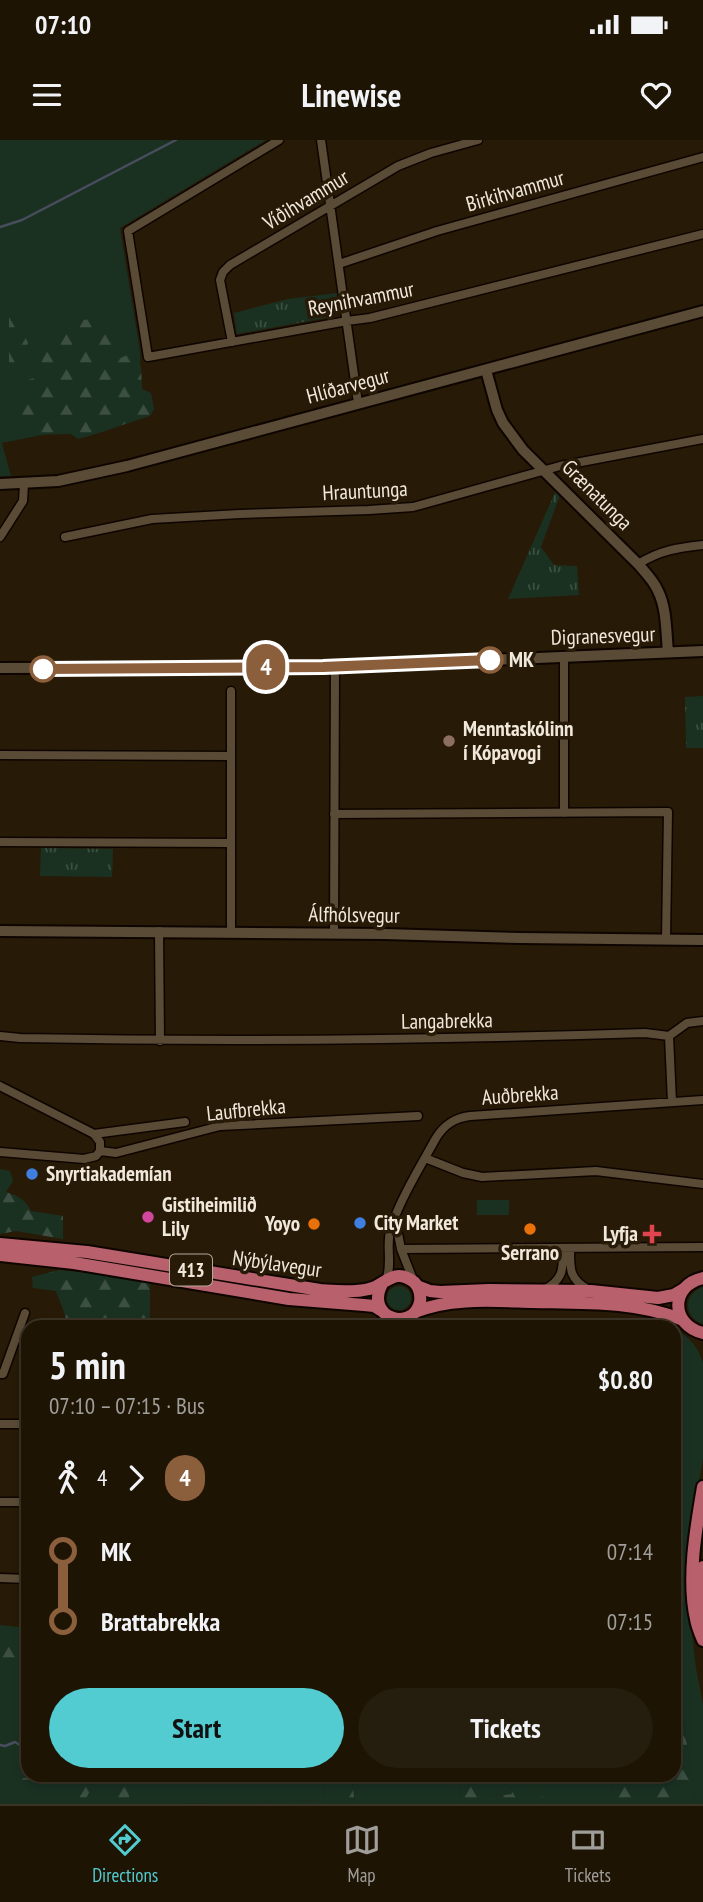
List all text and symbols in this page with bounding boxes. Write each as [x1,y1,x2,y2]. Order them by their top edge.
text: 07:10 [35,8,91,41]
text: Linewise [301,74,402,116]
icon: menu [28,76,66,114]
icon: heart [637,76,675,114]
street label: Víðihvammur [257,163,354,236]
street label: Birkihvammur [463,164,567,217]
street label: Reynihvammur [306,275,416,322]
street label: Hlíðarvegur [303,361,393,410]
street label: Grænatunga [556,454,638,536]
street label: Hrauntunga [322,475,408,506]
street label: Digranesvegur [550,620,656,651]
line badge: 4 [243,644,289,690]
place label: MK [509,646,534,673]
marker: MK [477,647,503,673]
text: 4 [260,651,272,682]
unlabelled marker [30,656,56,682]
place label: Menntaskólinn í Kópavogi [463,715,573,766]
marker: Menntaskólinn í Kópavogi [441,733,457,749]
street label: Álfhólsvegur [308,900,400,929]
street label: Langabrekka [401,1006,493,1035]
street label: Auðbrekka [481,1078,559,1111]
street label: Laufbrekka [205,1092,287,1127]
place label: Snyrtiakademían [46,1160,172,1187]
marker: Snyrtiakademían [24,1166,40,1182]
place label: Gistiheimilið Lily [162,1191,257,1242]
marker: Gistiheimilið Lily [140,1209,156,1225]
place label: City Market [374,1209,458,1236]
place label: Yoyo [264,1210,300,1237]
marker: City Market [352,1215,368,1231]
marker: Yoyo [306,1216,322,1232]
place label: Lyfja [603,1220,638,1247]
marker: Serrano [522,1221,538,1237]
marker: Lyfja [644,1226,660,1242]
place label: Serrano [501,1239,559,1266]
street label: Nýbýlavegur [231,1244,324,1283]
road number: 413 [170,1254,212,1286]
text: 5 min [49,1340,126,1389]
text: $0.80 [598,1363,653,1396]
text: 07:10 – 07:15 · Bus [49,1391,205,1420]
icon: walk [49,1459,87,1497]
icon: forward [117,1459,155,1497]
text: 4 [179,1462,191,1493]
text: 4 [97,1463,107,1492]
text: MK [101,1535,132,1568]
text: 07:14 [607,1537,653,1566]
text: Brattabrekka [101,1605,220,1638]
text: 07:15 [607,1607,653,1636]
button: Start [49,1688,344,1768]
button: Tickets [358,1688,653,1768]
tab: Directions [92,1821,158,1887]
tab: Map [343,1821,381,1887]
tab: Tickets [565,1821,611,1887]

